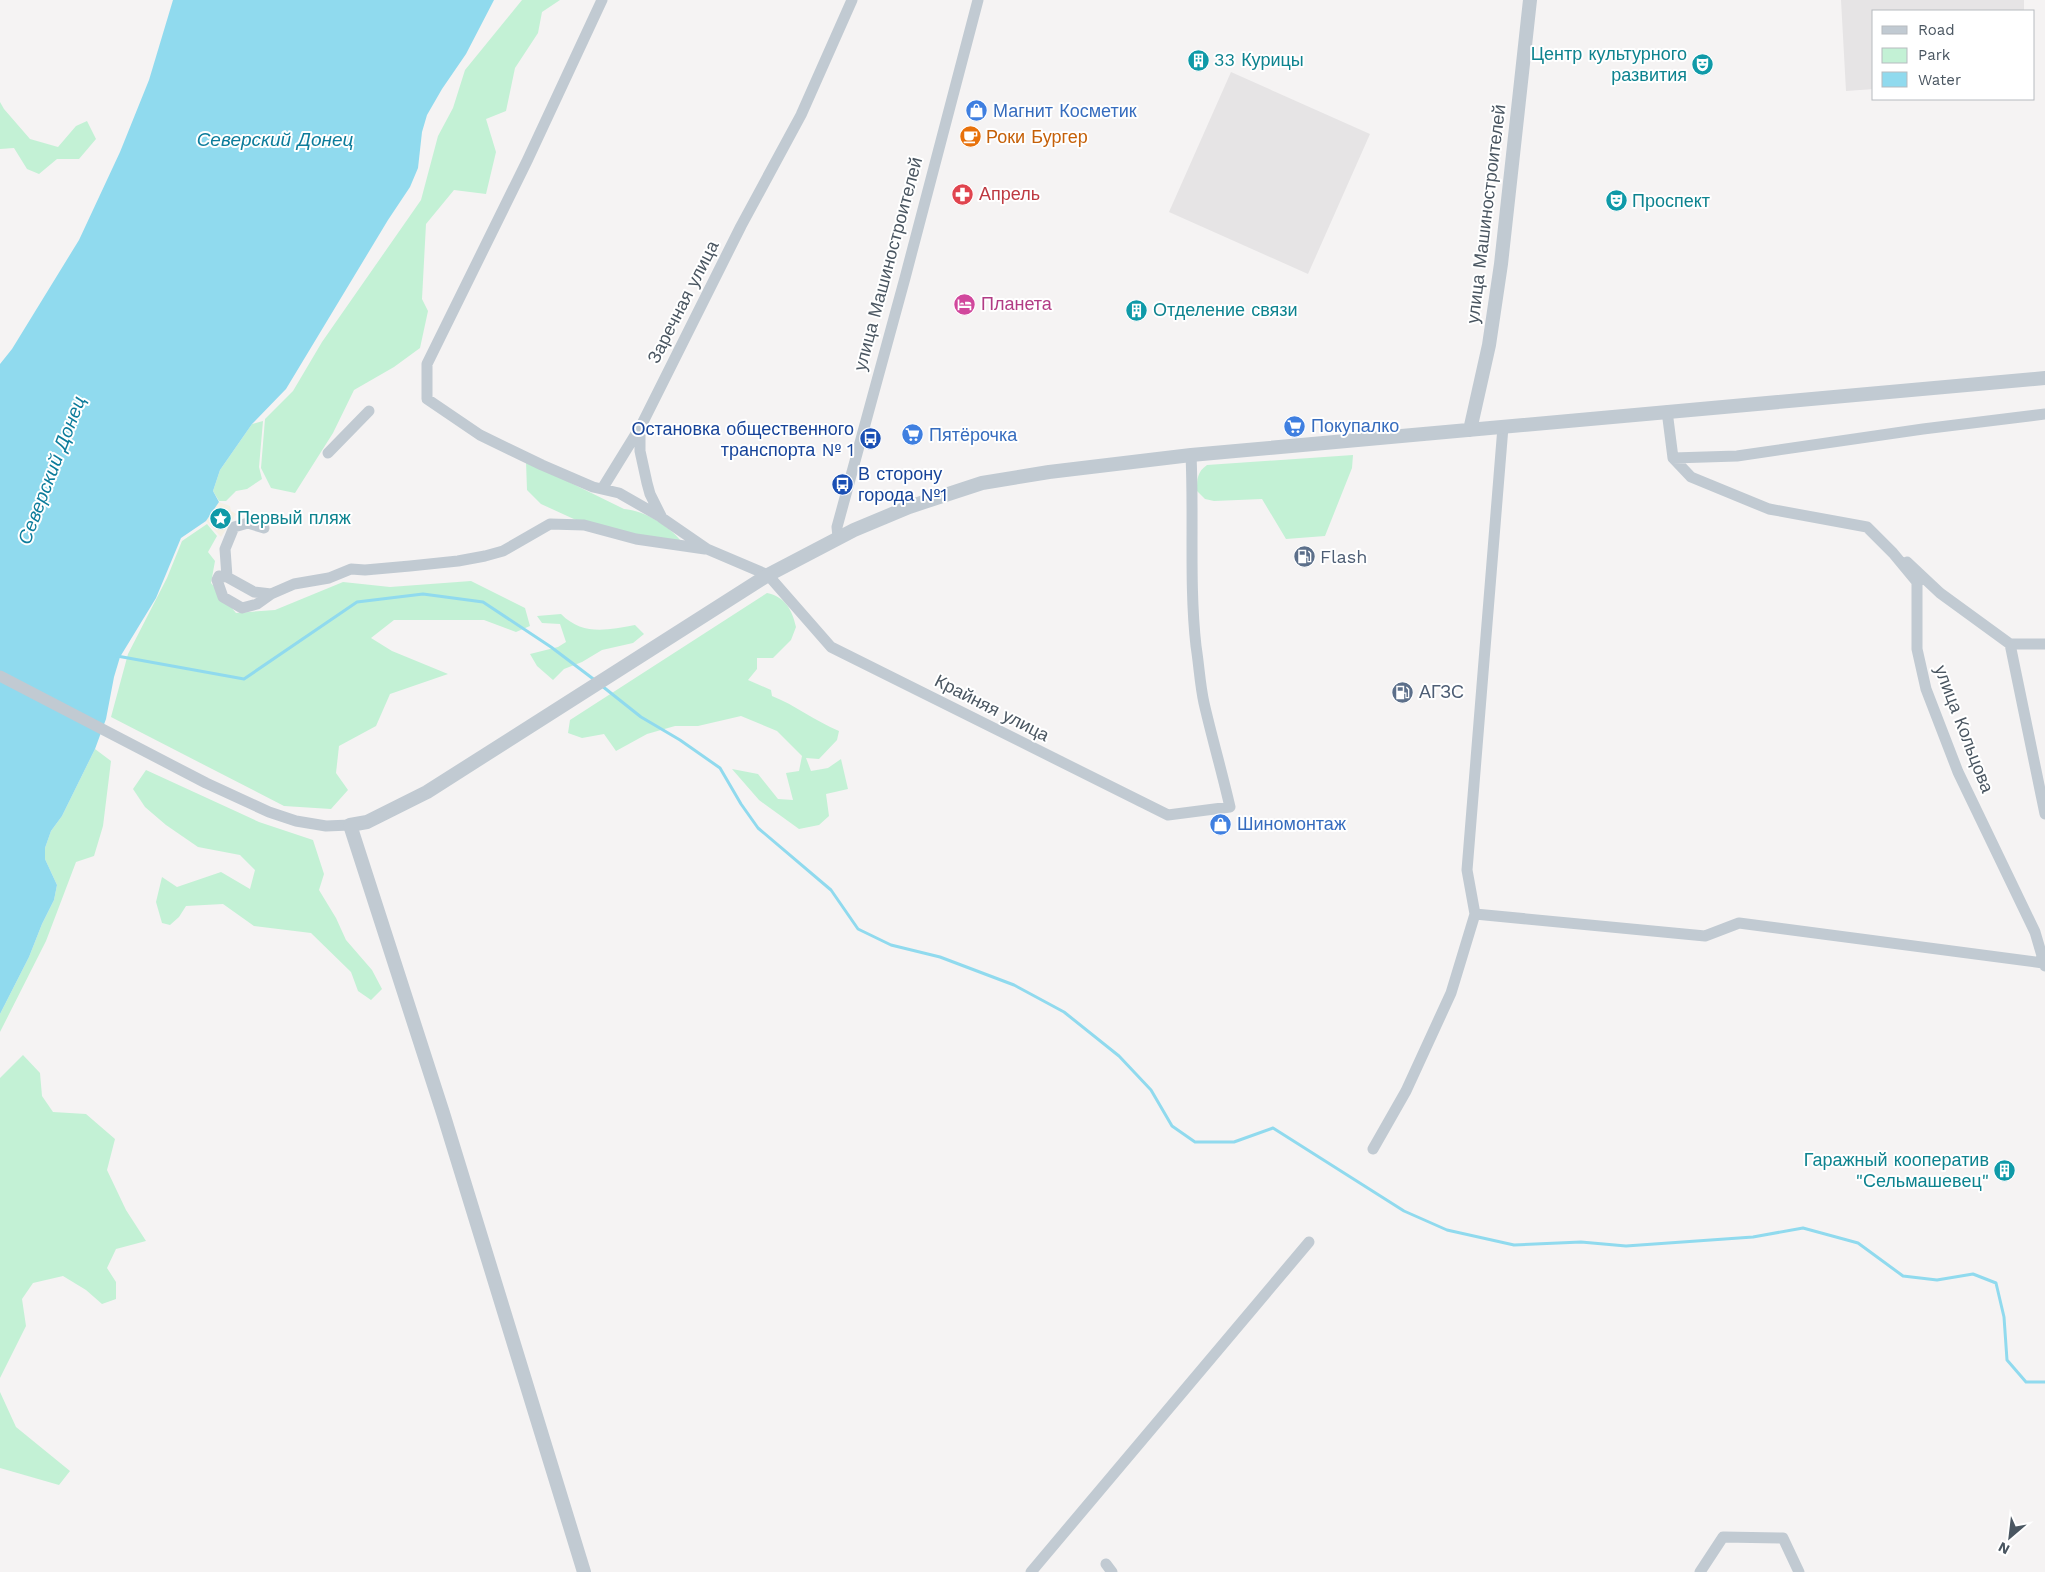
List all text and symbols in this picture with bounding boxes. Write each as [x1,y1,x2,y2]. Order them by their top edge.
legend [1872,10,2035,100]
text: Road [1918,21,1955,39]
place label: Центр культурного развития [1531,43,1687,85]
text: Park [1918,46,1951,64]
building icon: 33 Курицы [1186,48,1210,72]
place label: 33 Курицы [1214,49,1304,70]
theatre icon: Центр культурного развития [1691,52,1715,76]
text: Water [1918,71,1961,89]
shop icon: Магнит Косметик [965,99,989,123]
place label: Магнит Косметик [993,100,1137,121]
street label: улица Машиностроителей [1462,103,1509,325]
cafe icon: Роки Бургер [958,125,982,149]
place label: Роки Бургер [986,126,1088,147]
water label: Северский Донец [197,128,354,151]
street label: улица Машиностроителей [849,155,926,373]
pharmacy icon: Апрель [951,182,975,206]
place label: Апрель [979,183,1040,204]
theatre icon: Проспект [1604,189,1628,213]
place label: Проспект [1632,190,1710,211]
street label: Заречная улица [643,236,723,367]
hotel icon: Планета [953,292,977,316]
place label: Планета [981,293,1053,314]
building icon: Отделение связи [1125,298,1149,322]
place label: Отделение связи [1153,299,1298,320]
water label: Северский Донец [13,393,90,547]
supermarket icon: Покупалко [1283,414,1307,438]
place label: Покупалко [1311,415,1399,436]
place label: Остановка общественного транспорта № 1 [631,418,854,460]
supermarket icon: Пятёрочка [901,423,925,447]
place label: Пятёрочка [929,424,1018,445]
bus stop icon: Остановка общественного транспорта № 1 [858,427,882,451]
place label: В сторону города №1 [858,463,947,505]
bus stop icon: В сторону города №1 [830,472,854,496]
place icon: Первый пляж [209,506,233,530]
place label: Первый пляж [237,507,351,528]
fuel station icon: Flash [1292,545,1316,569]
place label: Flash [1320,546,1367,567]
street label: улица Кольцова [1930,662,1999,797]
street label: Крайняя улица [931,670,1054,746]
fuel station icon: АГЗС [1391,680,1415,704]
place label: АГЗС [1419,681,1464,702]
shop icon: Шиномонтаж [1209,812,1233,836]
place label: Шиномонтаж [1237,813,1346,834]
place label: Гаражный кооператив "Сельмашевец" [1804,1149,1989,1191]
building icon: Гаражный кооператив "Сельмашевец" [1993,1158,2017,1182]
north arrow [1985,1512,2035,1562]
text: N [1996,1539,2012,1558]

